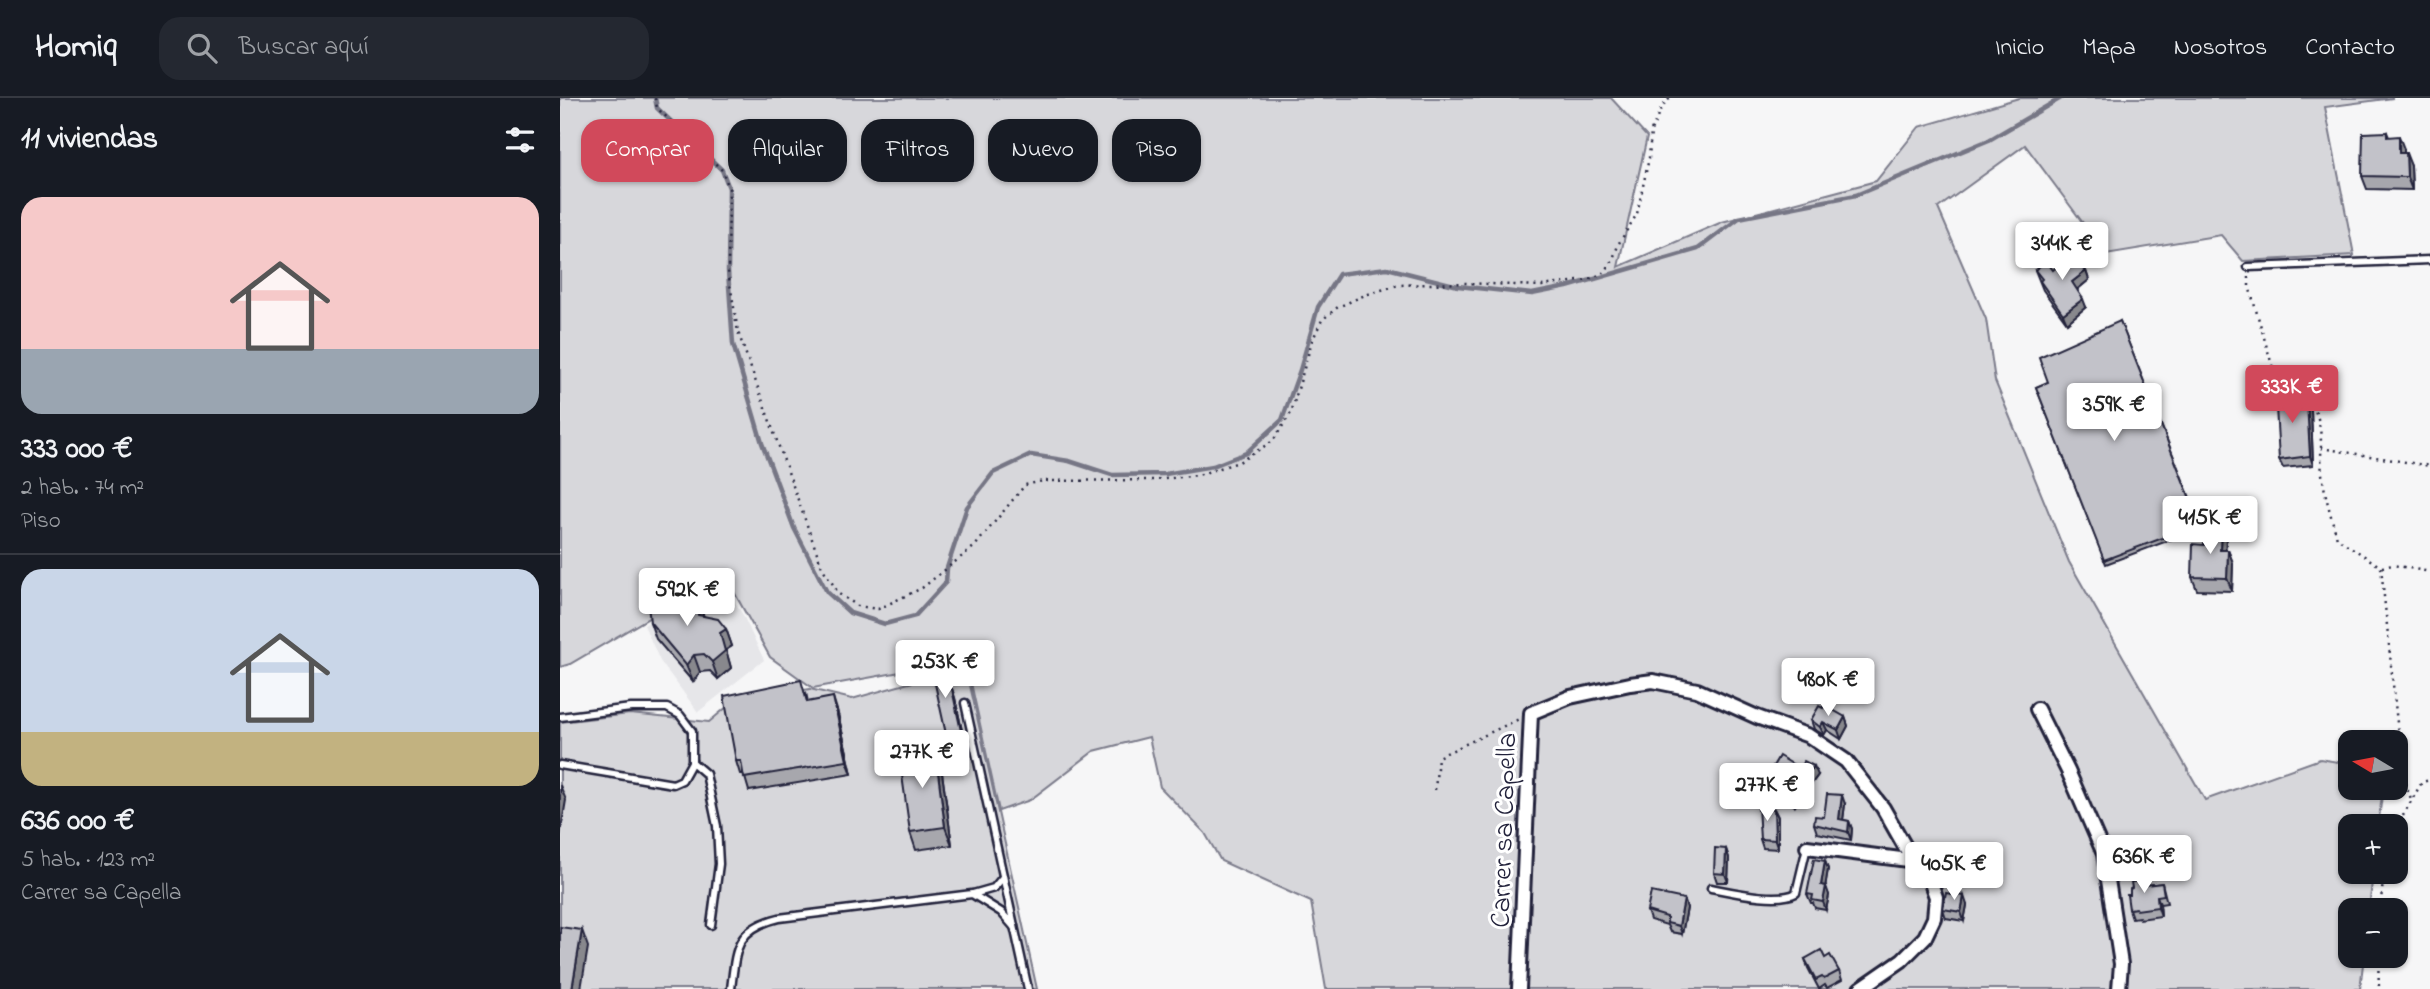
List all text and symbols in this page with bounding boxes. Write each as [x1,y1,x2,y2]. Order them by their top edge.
search box [159,17,649,80]
text: Homiq [35,24,117,72]
icon: search [183,29,221,67]
text: Buscar aquí [239,29,369,67]
text: Inicio [1995,31,2044,66]
text: Mapa [2082,31,2136,66]
text: Nosotros [2174,31,2267,66]
text: Contacto [2305,31,2395,66]
text: 11 viviendas [21,118,158,162]
chip: Comprar [581,119,714,182]
chip: Alquilar [728,119,847,182]
chip: Filtros [861,119,974,182]
chip: Nuevo [988,119,1098,182]
chip: Piso [1112,119,1201,182]
icon: filters [501,121,539,159]
pin: 344K € [2005,222,2119,282]
text: 344K € [2031,228,2093,261]
icon: home [217,243,343,369]
pin: 333K € [2235,366,2349,425]
text: 333K € [2261,371,2323,404]
pin: 359K € [2057,384,2171,443]
text: 359K € [2083,389,2145,422]
text: 333 000 € [21,428,133,472]
text: 2 hab. · 74 m² [21,472,144,505]
pin: 415K € [2153,496,2267,556]
text: 415K € [2179,502,2241,535]
text: Piso [21,505,61,538]
pin: 592K € [630,568,744,628]
text: 592K € [655,574,719,607]
icon: home [217,615,343,741]
pin: 253K € [888,640,1002,700]
text: 253K € [911,646,979,679]
pin: 480K € [1771,658,1885,718]
text: 480K € [1798,664,1858,697]
pin: 277K € [865,730,979,790]
north arrow [2338,730,2408,800]
map controls [2338,730,2408,968]
street label: Carrer sa Capella [1482,732,1529,928]
text: 277K € [890,736,954,769]
pin: 277K € [1710,764,1824,823]
text: 277K € [1735,769,1799,802]
text: 636 000 € [21,800,135,844]
button: + [2338,814,2408,884]
pin: 636K € [2087,836,2201,895]
text: 636K € [2113,841,2175,874]
pin: 405K € [1897,842,2011,902]
text: 5 hab. · 123 m² [21,844,155,877]
text: 405K € [1921,848,1987,881]
text: Carrer sa Capella [21,877,181,910]
button: − [2338,898,2408,968]

